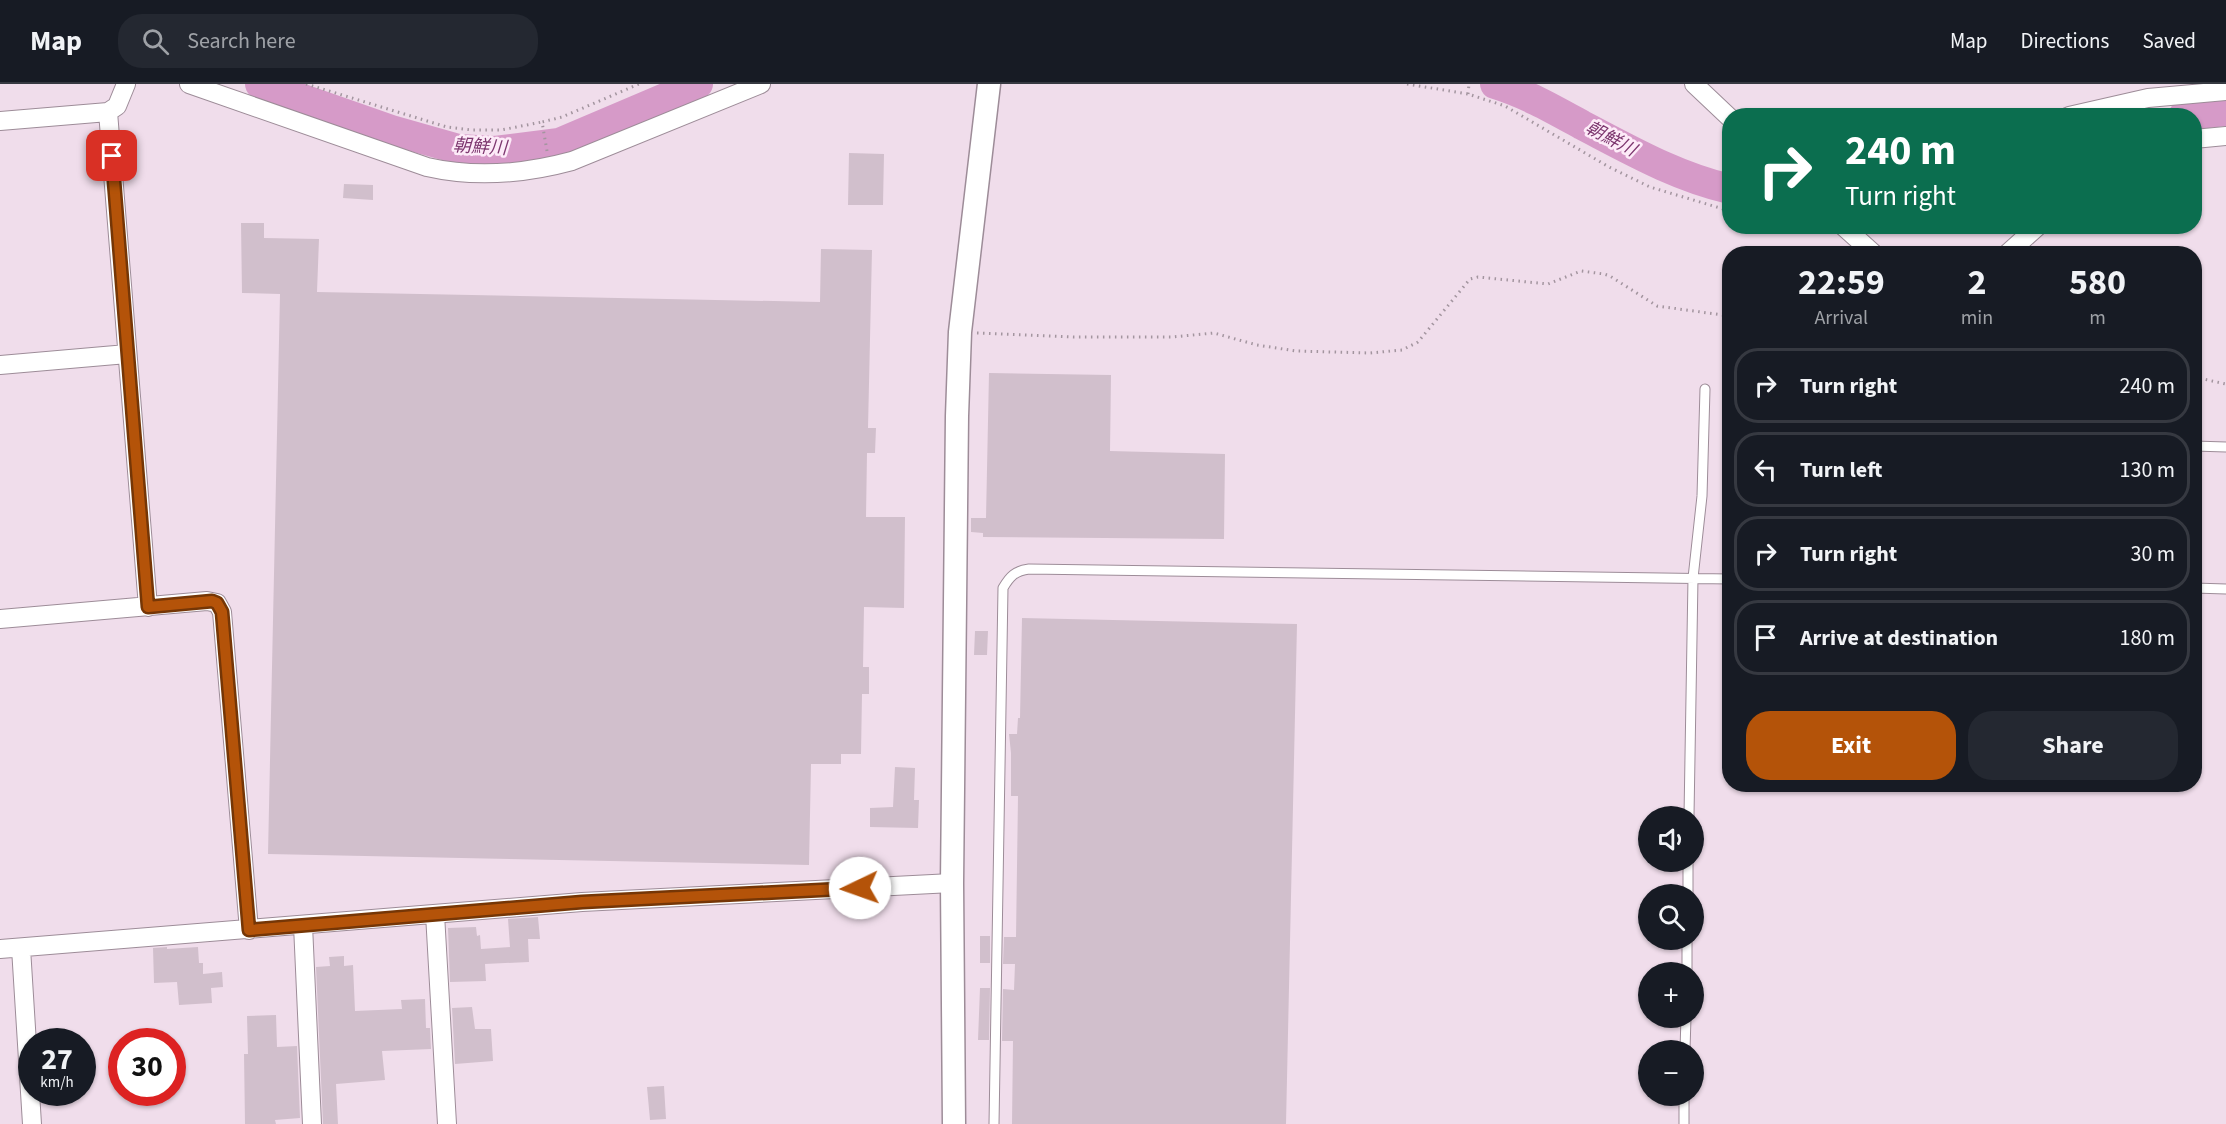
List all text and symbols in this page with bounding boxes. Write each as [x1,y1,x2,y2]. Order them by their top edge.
search box [118,14,538,68]
text: Map [30,21,82,61]
icon: search [139,25,172,58]
text: Search here [187,25,296,57]
text: Map [1950,26,1988,56]
text: Directions [2021,26,2109,56]
text: Saved [2142,26,2196,56]
water label: 朝鮮川 [1581,115,1642,164]
text: 240 m [1845,121,1956,181]
pin [86,130,137,181]
icon: right [1746,132,1824,210]
water label: 朝鮮川 [452,133,510,161]
icon: arrive [95,139,128,172]
text: Turn right [1845,177,1956,216]
text: 22:59 [1798,257,1885,308]
text: 2 [1967,257,1986,308]
text: 580 [2069,257,2126,308]
text: Arrival [1814,304,1868,332]
text: min [1961,304,1993,332]
text: m [2089,304,2106,332]
icon: right [1749,369,1782,402]
text: Turn right [1800,370,1897,402]
text: 240 m [2120,370,2175,402]
icon: left [1749,453,1782,486]
text: Turn left [1800,454,1882,486]
text: 130 m [2120,454,2175,486]
icon: right [1749,537,1782,570]
text: Turn right [1800,538,1897,570]
text: 30 m [2130,538,2175,570]
icon: arrive [1749,621,1782,654]
text: Arrive at destination [1800,622,1998,654]
text: 180 m [2120,622,2175,654]
button: Exit [1746,711,1956,780]
button: Share [1968,711,2178,780]
map controls [1638,806,1704,1106]
button: sound [1638,806,1704,872]
position arrow [828,856,892,920]
button: search [1638,884,1704,950]
button: + [1638,962,1704,1028]
speed limit sign: 30 [108,1028,186,1106]
text: 27 [41,1038,73,1081]
button: − [1638,1040,1704,1106]
text: km/h [40,1072,74,1093]

